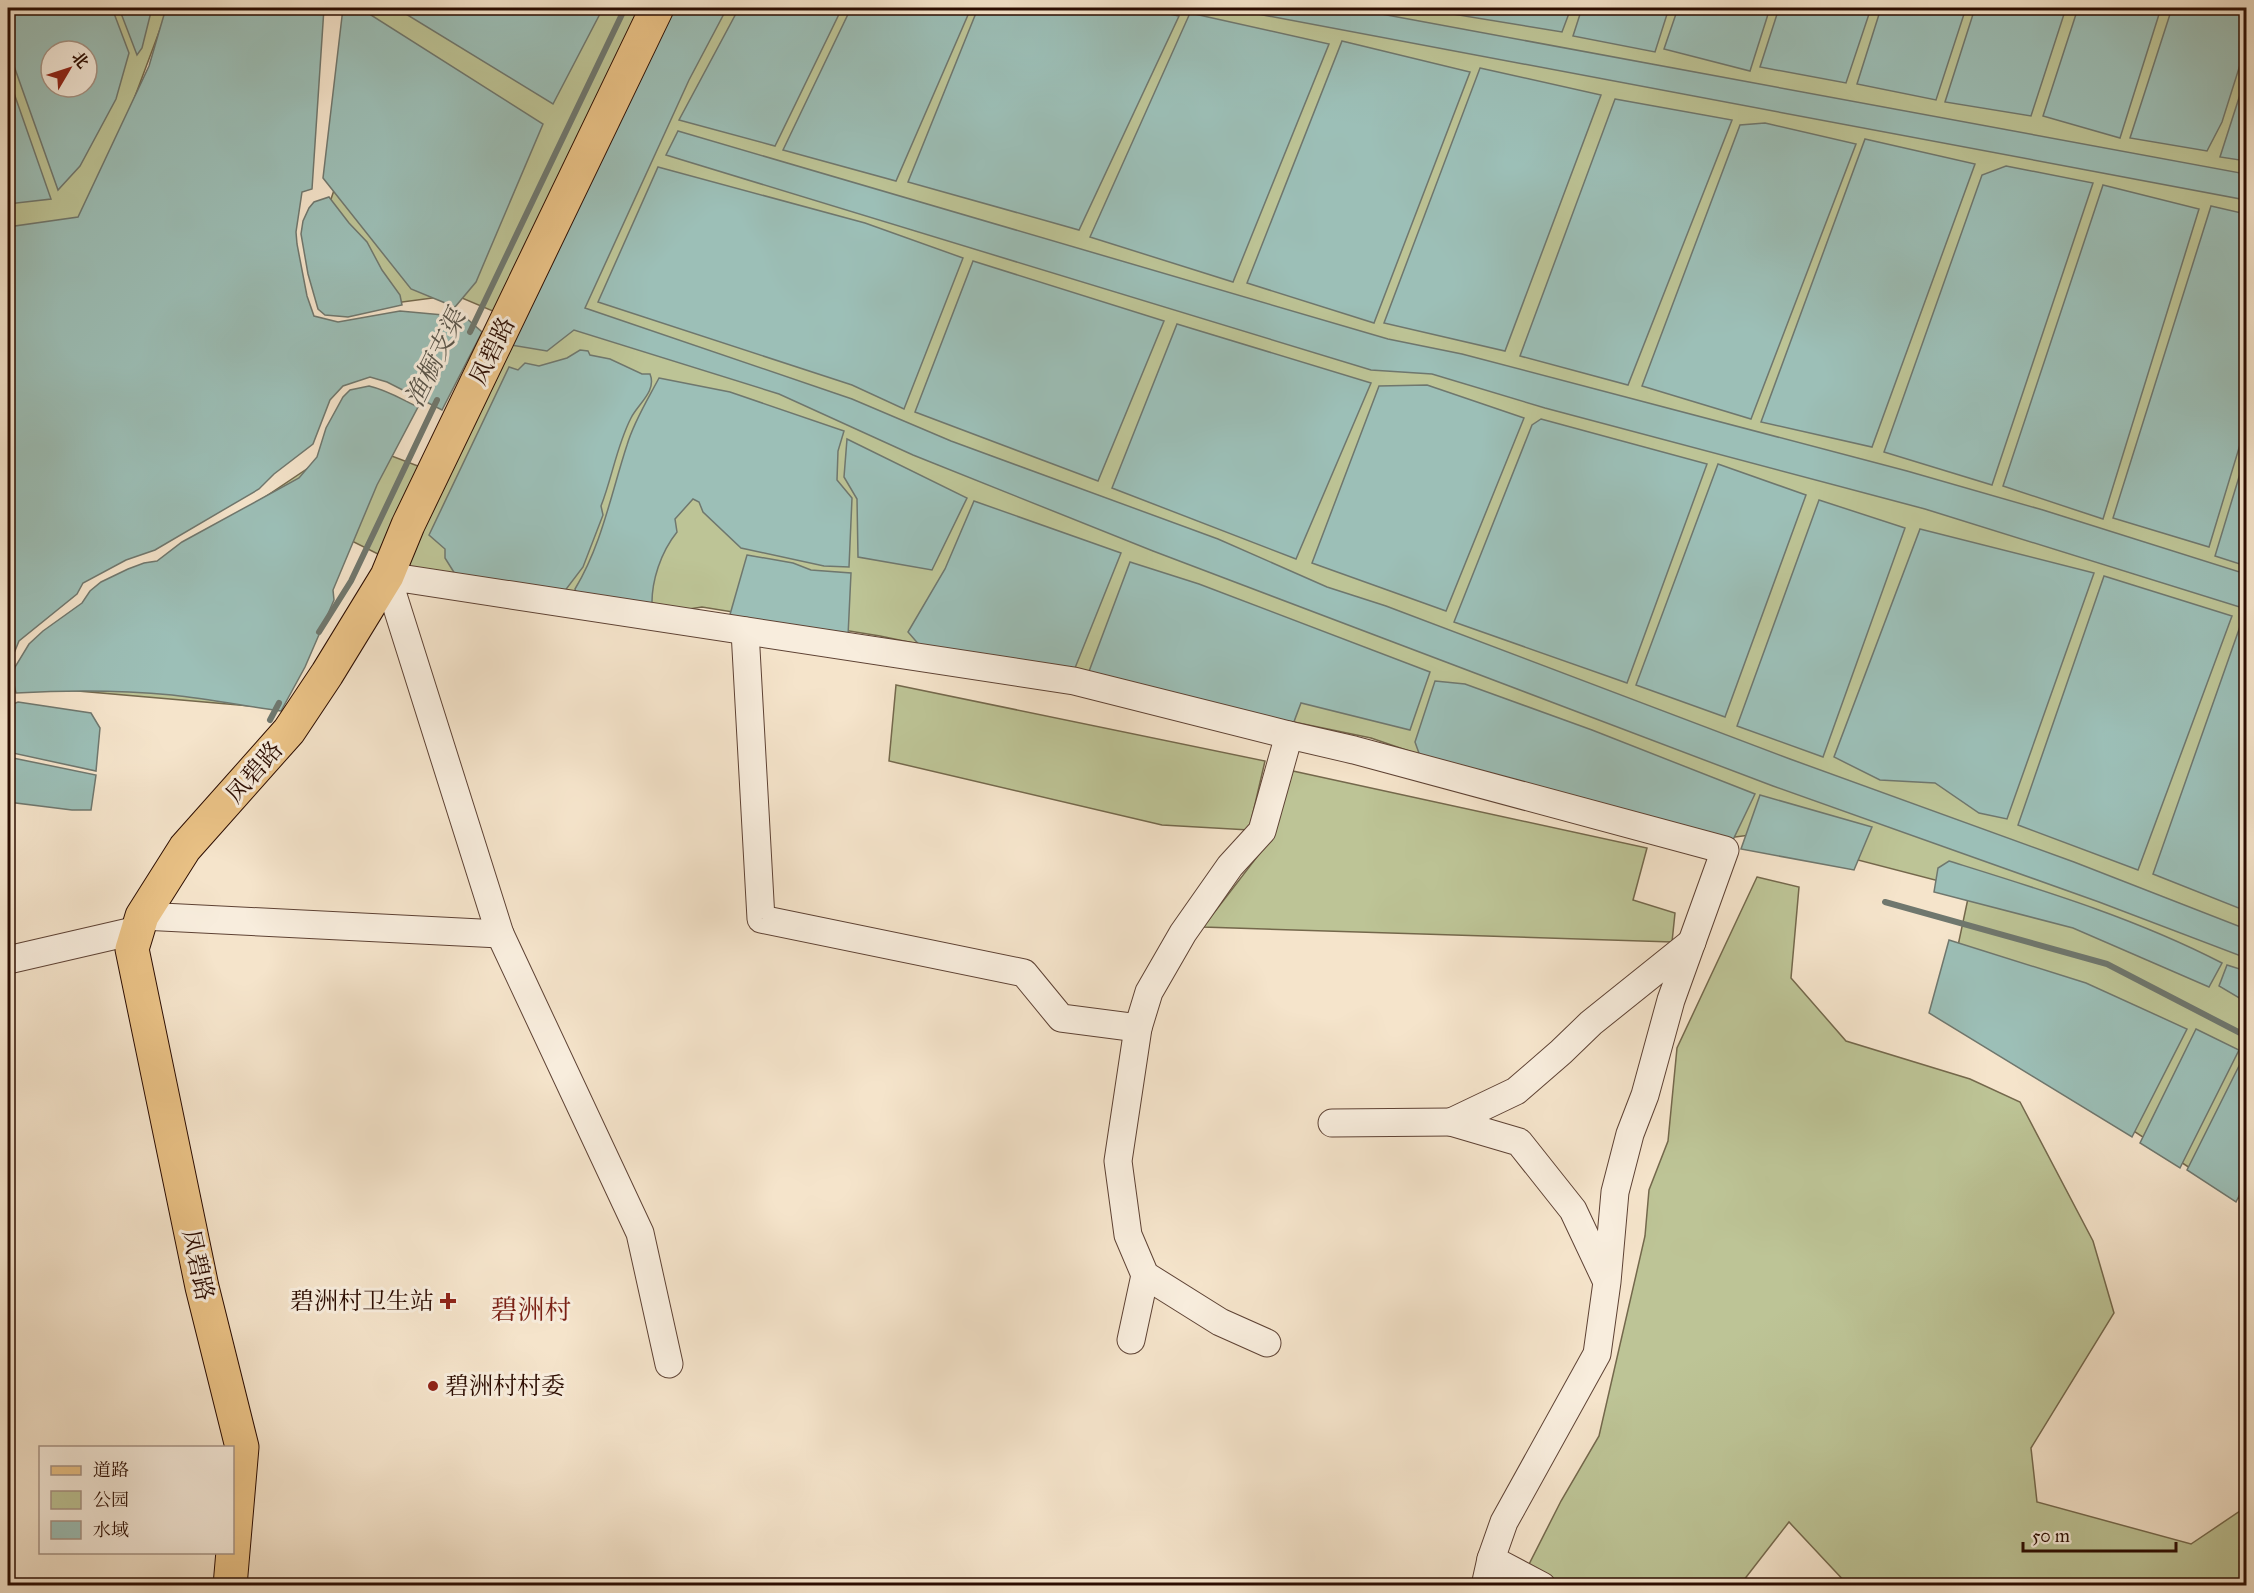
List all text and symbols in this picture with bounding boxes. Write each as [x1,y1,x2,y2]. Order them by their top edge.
north arrow [39,39,99,99]
text: 北 [68,48,93,72]
water label: 渔橱支渠 [398,302,473,412]
street label: 凤碧路 [463,312,521,390]
street label: 凤碧路 [219,735,289,809]
street label: 凤碧路 [176,1227,220,1303]
place label: 碧洲村卫生站 [290,1286,434,1316]
marker: 碧洲村卫生站 [439,1292,457,1310]
district label: 碧洲村 [491,1293,572,1326]
place label: 碧洲村村委 [445,1371,565,1401]
marker: 碧洲村村委 [426,1379,440,1393]
legend [39,1446,234,1554]
text: 道路 [93,1459,129,1481]
text: 公园 [93,1489,129,1511]
scale bar [2023,1515,2176,1553]
text: 水域 [93,1519,129,1541]
text: 50 m [2032,1525,2070,1547]

